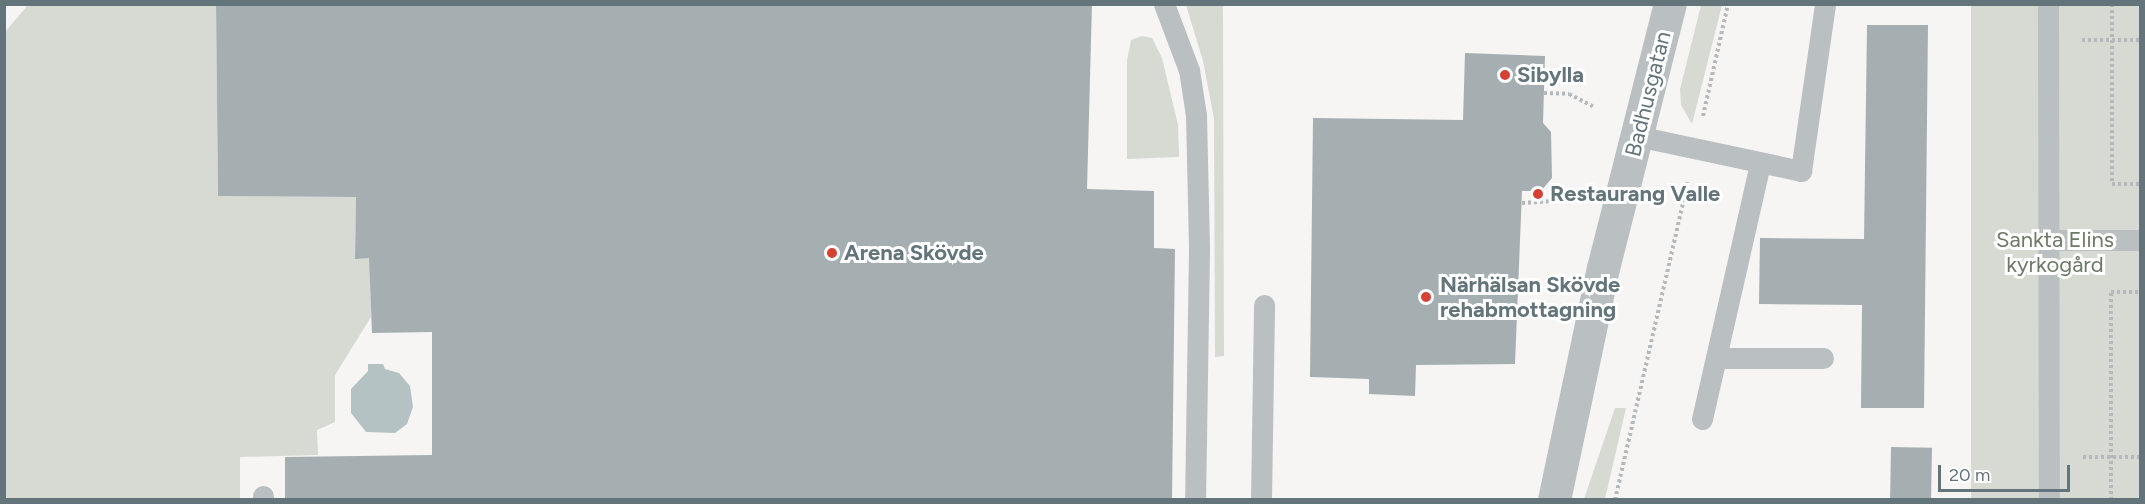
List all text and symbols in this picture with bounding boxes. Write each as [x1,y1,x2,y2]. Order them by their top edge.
street label: Badhusgatan [1620,29,1676,159]
place label: Sibylla [1517,62,1584,88]
marker: Sibylla [1498,68,1512,82]
place label: Restaurang Valle [1550,181,1720,207]
marker: Restaurang Valle [1531,187,1545,201]
park label: Sankta Elins kyrkogård [1996,226,2114,278]
place label: Arena Skövde [844,240,984,266]
marker: Arena Skövde [825,246,839,260]
place label: Närhälsan Skövde rehabmottagning [1440,271,1620,322]
marker: Närhälsan Skövde rehabmottagning [1417,288,1435,306]
scale bar [1941,453,2073,491]
text: 20 m [1949,464,1990,486]

